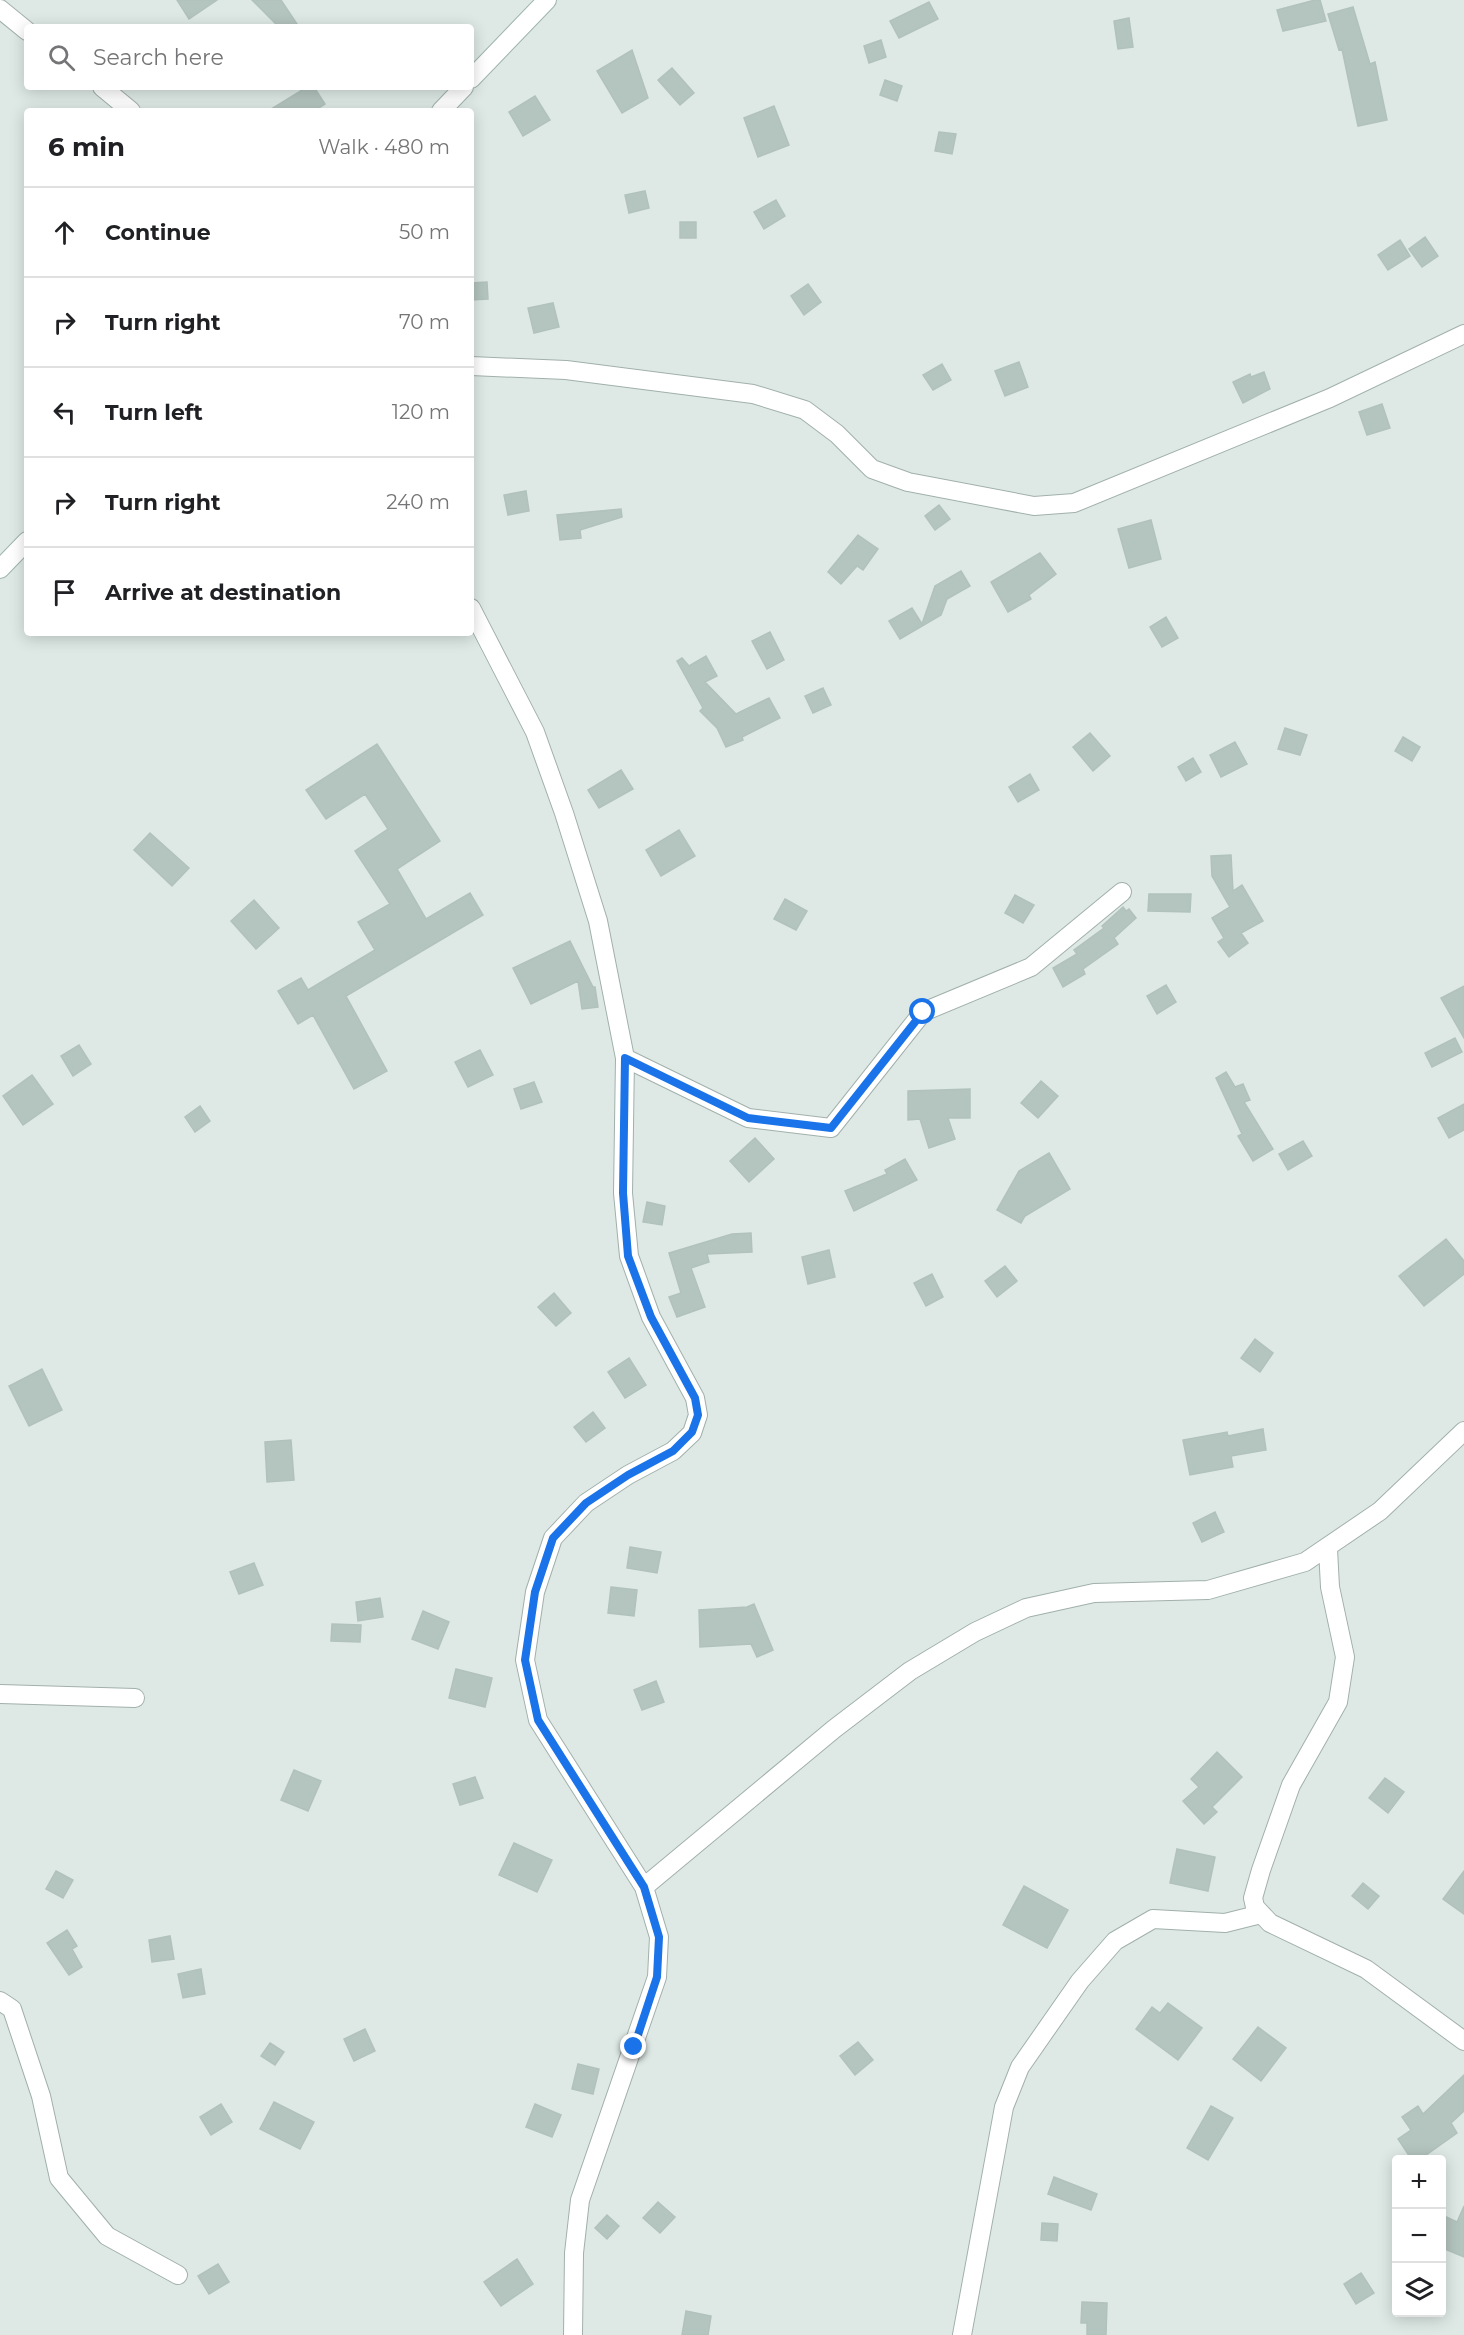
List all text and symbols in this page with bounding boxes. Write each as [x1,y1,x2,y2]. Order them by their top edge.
search box [24,24,474,90]
icon: search [45,41,78,74]
text: Search here [93,44,224,71]
text: 6 min [48,131,125,163]
text: Walk · 480 m [318,135,450,159]
icon: ahead [48,216,81,249]
text: Continue [105,219,211,246]
text: 50 m [399,220,450,244]
icon: right [48,306,81,339]
text: Turn right [105,309,220,336]
text: 70 m [399,310,450,334]
icon: left [48,396,81,429]
text: Turn left [105,399,203,426]
text: 120 m [392,400,450,424]
icon: right [48,486,81,519]
text: Turn right [105,489,220,516]
text: 240 m [386,490,450,514]
icon: arrive [48,576,81,609]
text: Arrive at destination [105,579,341,606]
route start [909,998,935,1024]
route end [620,2033,646,2059]
map controls [1392,2155,1446,2317]
button: + [1392,2155,1446,2209]
button: − [1392,2209,1446,2263]
button: layers [1392,2263,1446,2317]

